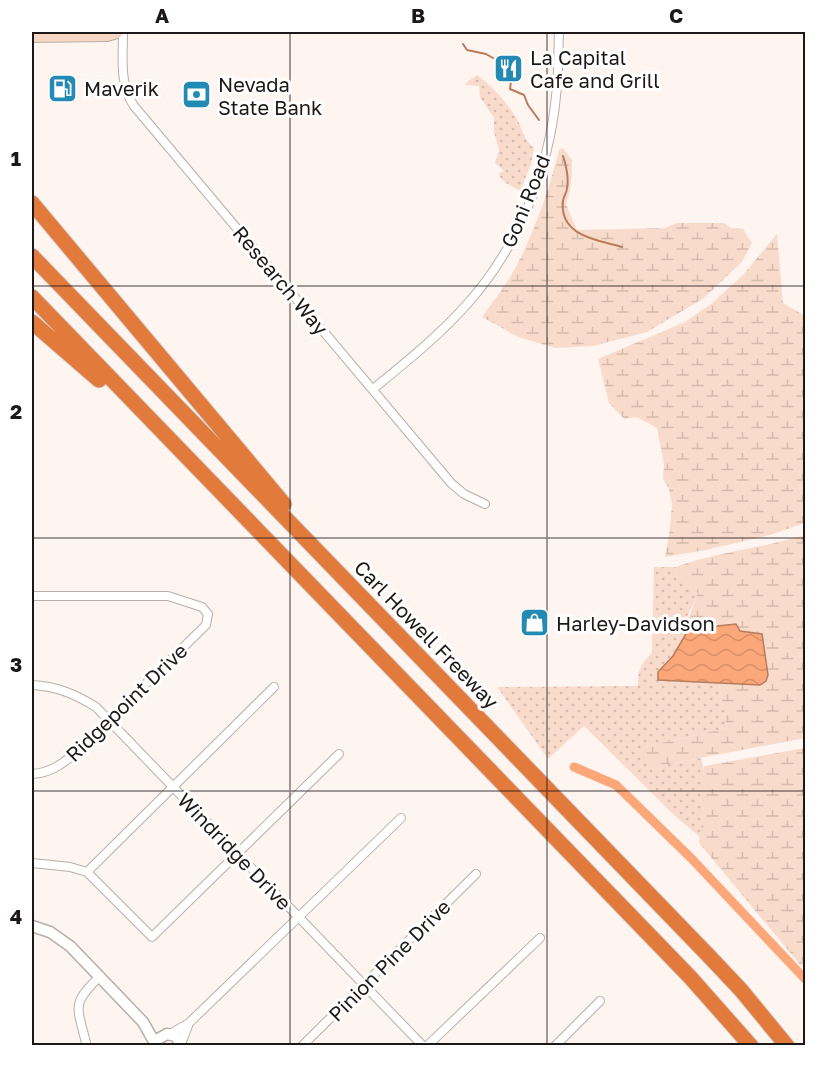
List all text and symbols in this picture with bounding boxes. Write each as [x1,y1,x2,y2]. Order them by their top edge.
text: A [155,3,169,27]
text: B [411,3,425,27]
text: C [669,3,683,27]
place label: La Capital Cafe and Grill [530,45,660,92]
restaurant icon: La Capital Cafe and Grill [493,52,525,84]
fuel station icon: Maverik [47,72,79,104]
place label: Nevada State Bank [218,72,322,119]
place label: Maverik [84,76,159,100]
bank icon: Nevada State Bank [181,79,213,111]
text: 1 [11,146,21,170]
street label: Goni Road [496,151,554,251]
street label: Research Way [228,221,334,339]
text: 2 [10,399,22,423]
street label: Carl Howell Freeway [350,555,504,713]
shop icon: Harley-Davidson [519,607,551,639]
place label: Harley-Davidson [556,611,715,635]
street label: Ridgepoint Drive [60,638,192,766]
text: 3 [10,652,22,676]
street label: Windridge Drive [173,788,297,914]
street label: Pinion Pine Drive [323,894,455,1026]
text: 4 [10,904,22,928]

